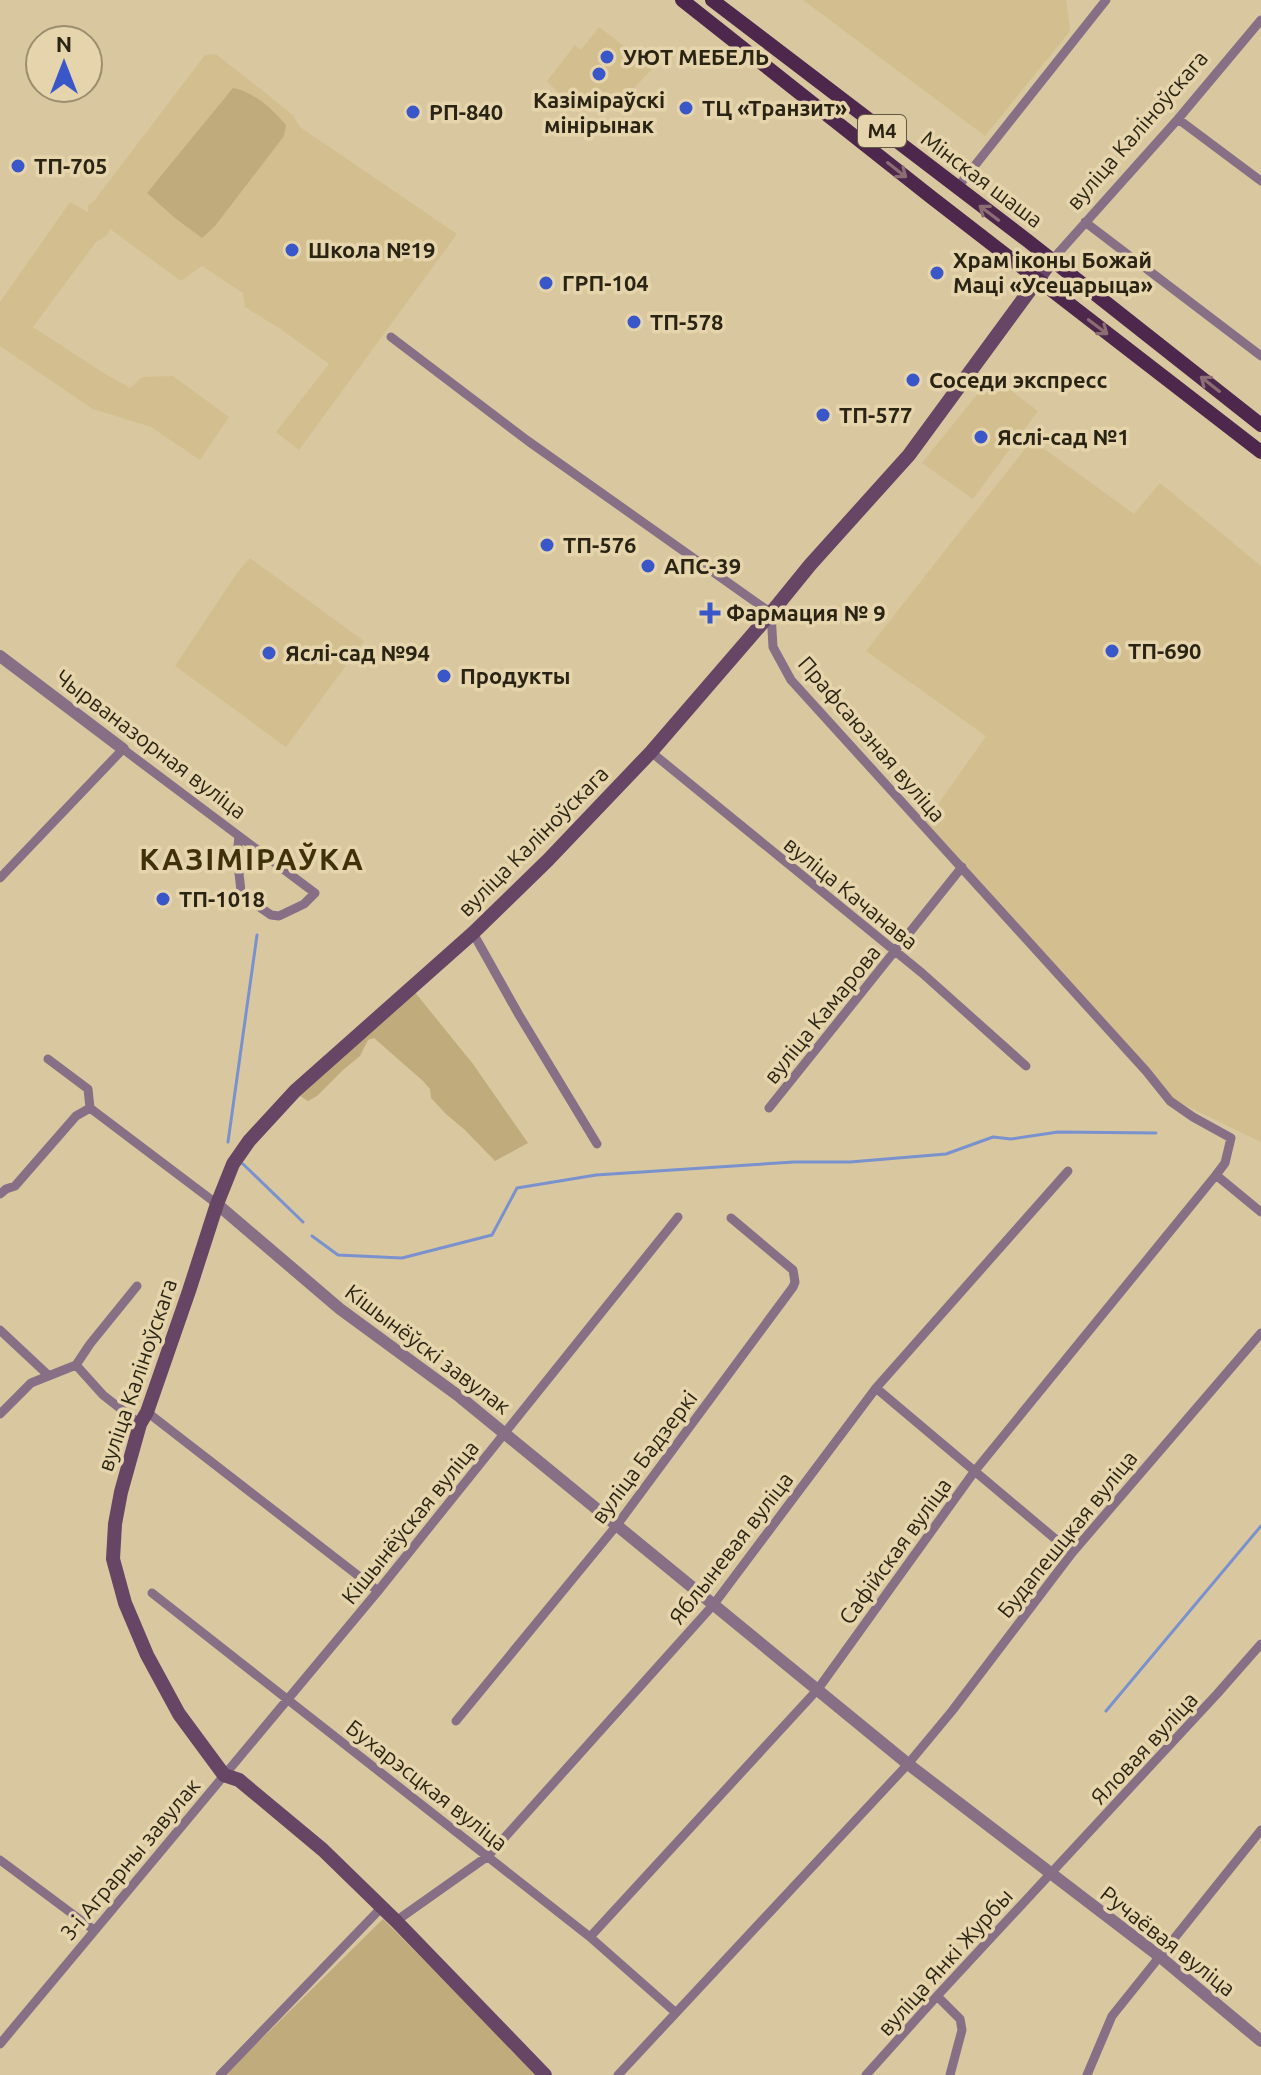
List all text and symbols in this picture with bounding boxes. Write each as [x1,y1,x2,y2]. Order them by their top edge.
north arrow [24,24,104,104]
text: N [56,31,72,56]
place label: УЮТ МЕБЕЛЬ [623,44,769,69]
street label: вуліца Каліноўскага [1061,45,1212,214]
marker: УЮТ МЕБЕЛЬ [598,48,616,66]
marker: Казіміраўскі мінірынак [590,65,608,83]
place label: Казіміраўскі мінірынак [533,87,665,137]
place label: ТЦ «Транзит» [702,95,847,120]
place label: РП-840 [429,99,503,124]
marker: ТЦ «Транзит» [677,99,695,117]
marker: РП-840 [404,103,422,121]
road number: М4 [858,115,906,147]
street label: Мінская шаша [917,125,1048,232]
place label: ТП-705 [34,153,107,178]
marker: ТП-705 [9,157,27,175]
one-way arrow [886,161,907,179]
one-way arrow [979,204,1001,221]
place label: Школа №19 [308,237,435,262]
marker: Школа №19 [283,241,301,259]
place label: Храм іконы Божай Маці «Усецарыца» [953,247,1153,297]
marker: Храм іконы Божай Маці «Усецарыца» [928,264,946,282]
place label: ГРП-104 [562,270,649,295]
marker: ГРП-104 [537,274,555,292]
place label: ТП-578 [650,309,723,334]
marker: ТП-578 [625,313,643,331]
one-way arrow [1087,318,1109,335]
place label: Соседи экспресс [929,367,1107,392]
marker: Соседи экспресс [904,371,922,389]
one-way arrow [1200,376,1221,393]
place label: ТП-577 [839,402,912,427]
marker: ТП-577 [814,406,832,424]
place label: Яслі-сад №1 [997,424,1130,449]
marker: Яслі-сад №1 [972,428,990,446]
place label: ТП-576 [563,532,636,557]
marker: ТП-576 [538,536,556,554]
place label: АПС-39 [664,553,741,578]
marker: АПС-39 [639,557,657,575]
place label: Фармация № 9 [726,600,886,625]
marker: Фармация № 9 [701,604,719,622]
place label: ТП-690 [1128,638,1201,663]
place label: Яслі-сад №94 [285,640,430,665]
marker: ТП-690 [1103,642,1121,660]
marker: Яслі-сад №94 [260,644,278,662]
street label: Прафсаюзная вуліца [794,651,951,827]
place label: Продукты [460,663,570,688]
street label: Чырваназорная вуліца [51,664,252,824]
marker: Продукты [435,667,453,685]
street label: вуліца Каліноўскага [452,760,613,921]
street label: вуліца Качанава [779,831,923,954]
district label: КАЗІМІРАЎКА [139,842,365,876]
place label: ТП-1018 [179,886,265,911]
marker: ТП-1018 [154,890,172,908]
street label: вуліца Камарова [758,939,885,1088]
street label: вуліца Каліноўскага [92,1275,181,1474]
street label: Кішынёўскі завулак [341,1278,516,1419]
street label: вуліца Бадзеркі [586,1385,702,1528]
street label: Кішынёўская вуліца [336,1435,483,1608]
street label: Будапешцкая вуліца [992,1445,1142,1622]
street label: Яблыневая вуліца [664,1467,798,1629]
street label: Сафійская вуліца [833,1473,956,1629]
street label: Яловая вуліца [1085,1686,1202,1809]
street label: Бухарэсцкая вуліца [342,1714,513,1855]
street label: 3-і Аграрны завулак [55,1773,205,1945]
street label: Ручаёвая вуліца [1096,1880,1241,2001]
street label: вуліца Янкі Журбы [872,1883,1017,2040]

